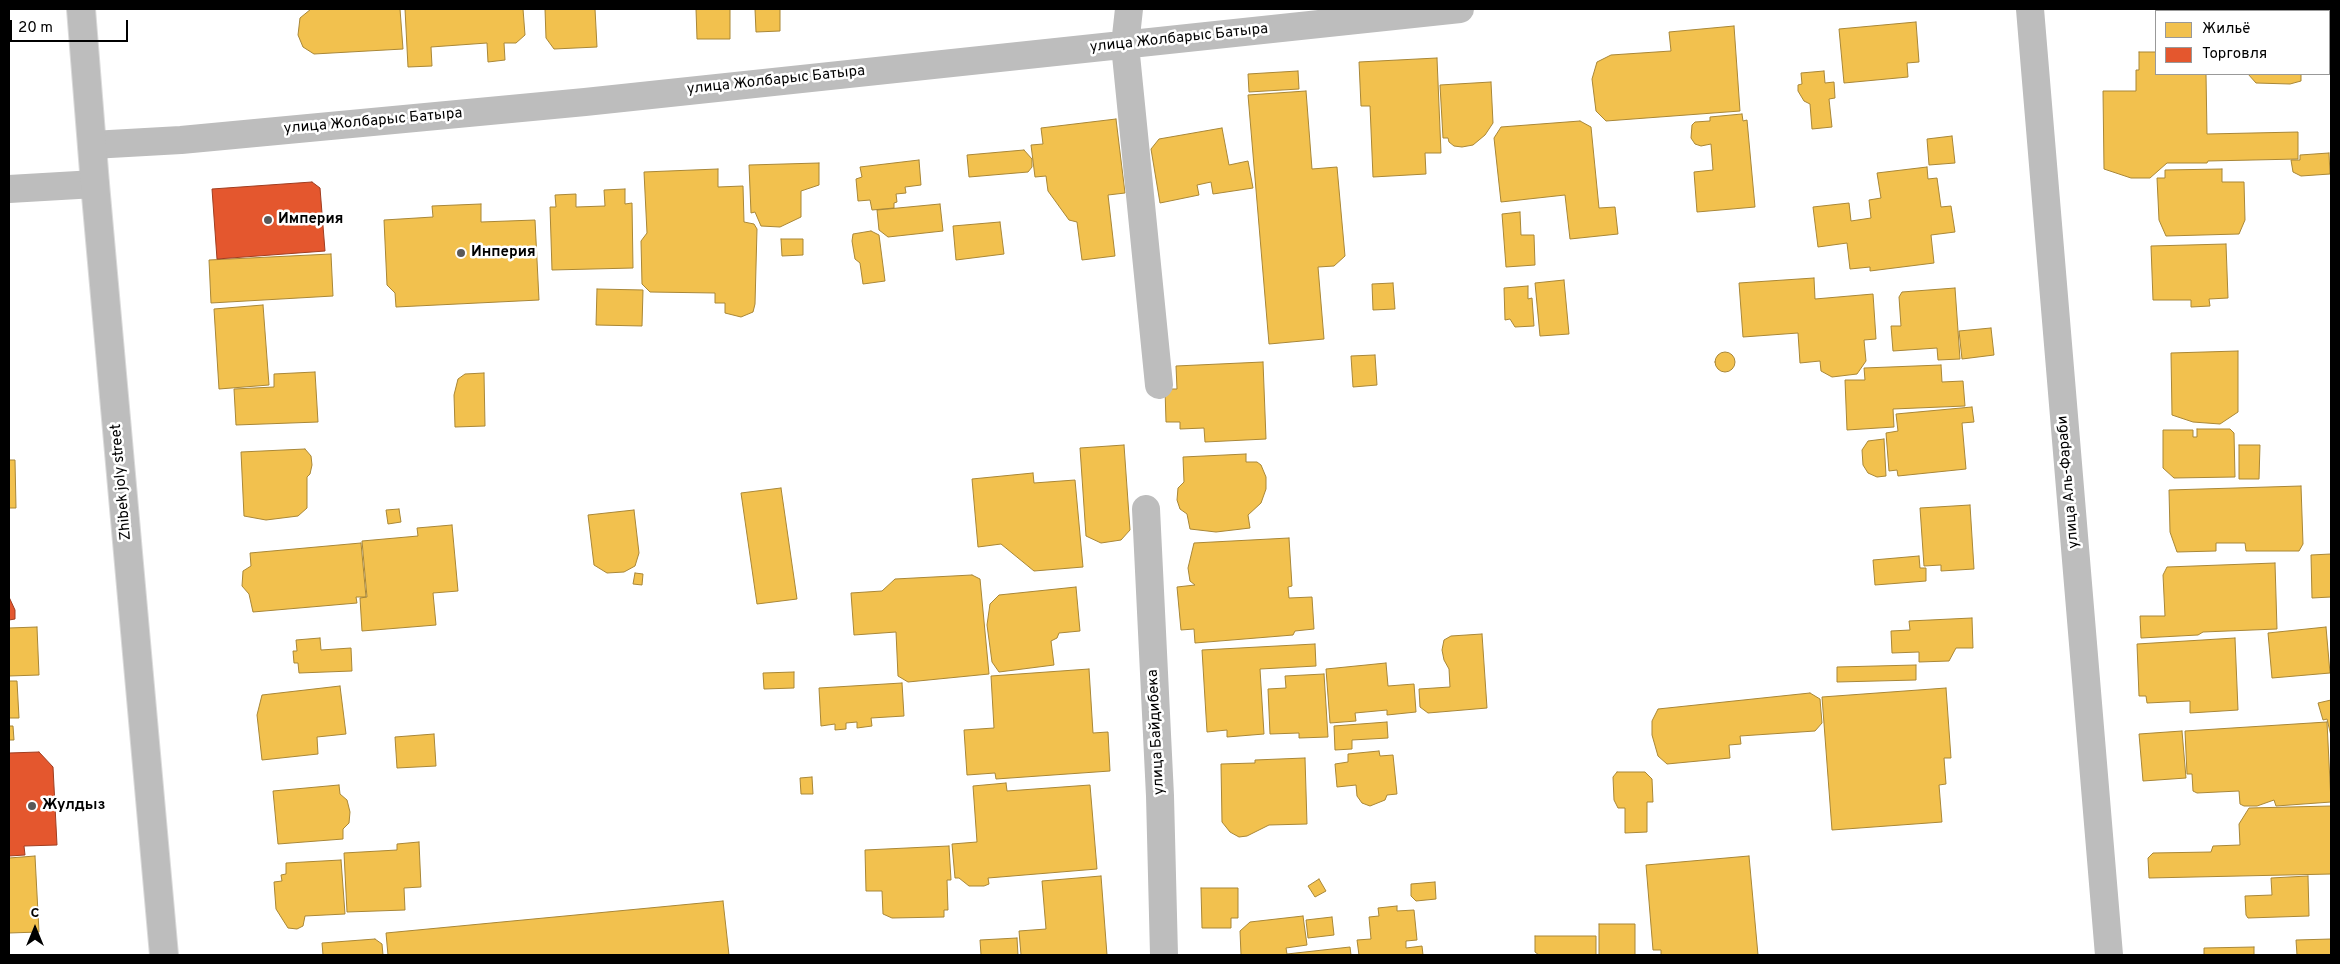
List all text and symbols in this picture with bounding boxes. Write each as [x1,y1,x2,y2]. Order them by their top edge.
scale bar [12,10,130,42]
legend [2155,10,2330,75]
text: 20 m [18,19,53,38]
text: Жильё [2202,20,2250,39]
street label: улица Жолбарыс Батыра [1089,21,1269,57]
text: Торговля [2202,45,2267,64]
street label: улица Жолбарыс Батыра [686,63,866,99]
street label: улица Жолбарыс Батыра [283,105,463,139]
place label: Империя [278,211,343,229]
marker: Империя [262,214,274,226]
place label: Инперия [471,244,536,262]
marker: Инперия [455,247,467,259]
street label: улица Аль-Фараби [2054,415,2084,549]
street label: Zhibek joly street [108,423,136,541]
street label: улица Байдибека [1145,669,1169,795]
place label: Жулдыз [42,797,105,815]
marker: Жулдыз [26,800,38,812]
north arrow [10,904,60,954]
text: С [31,905,39,922]

